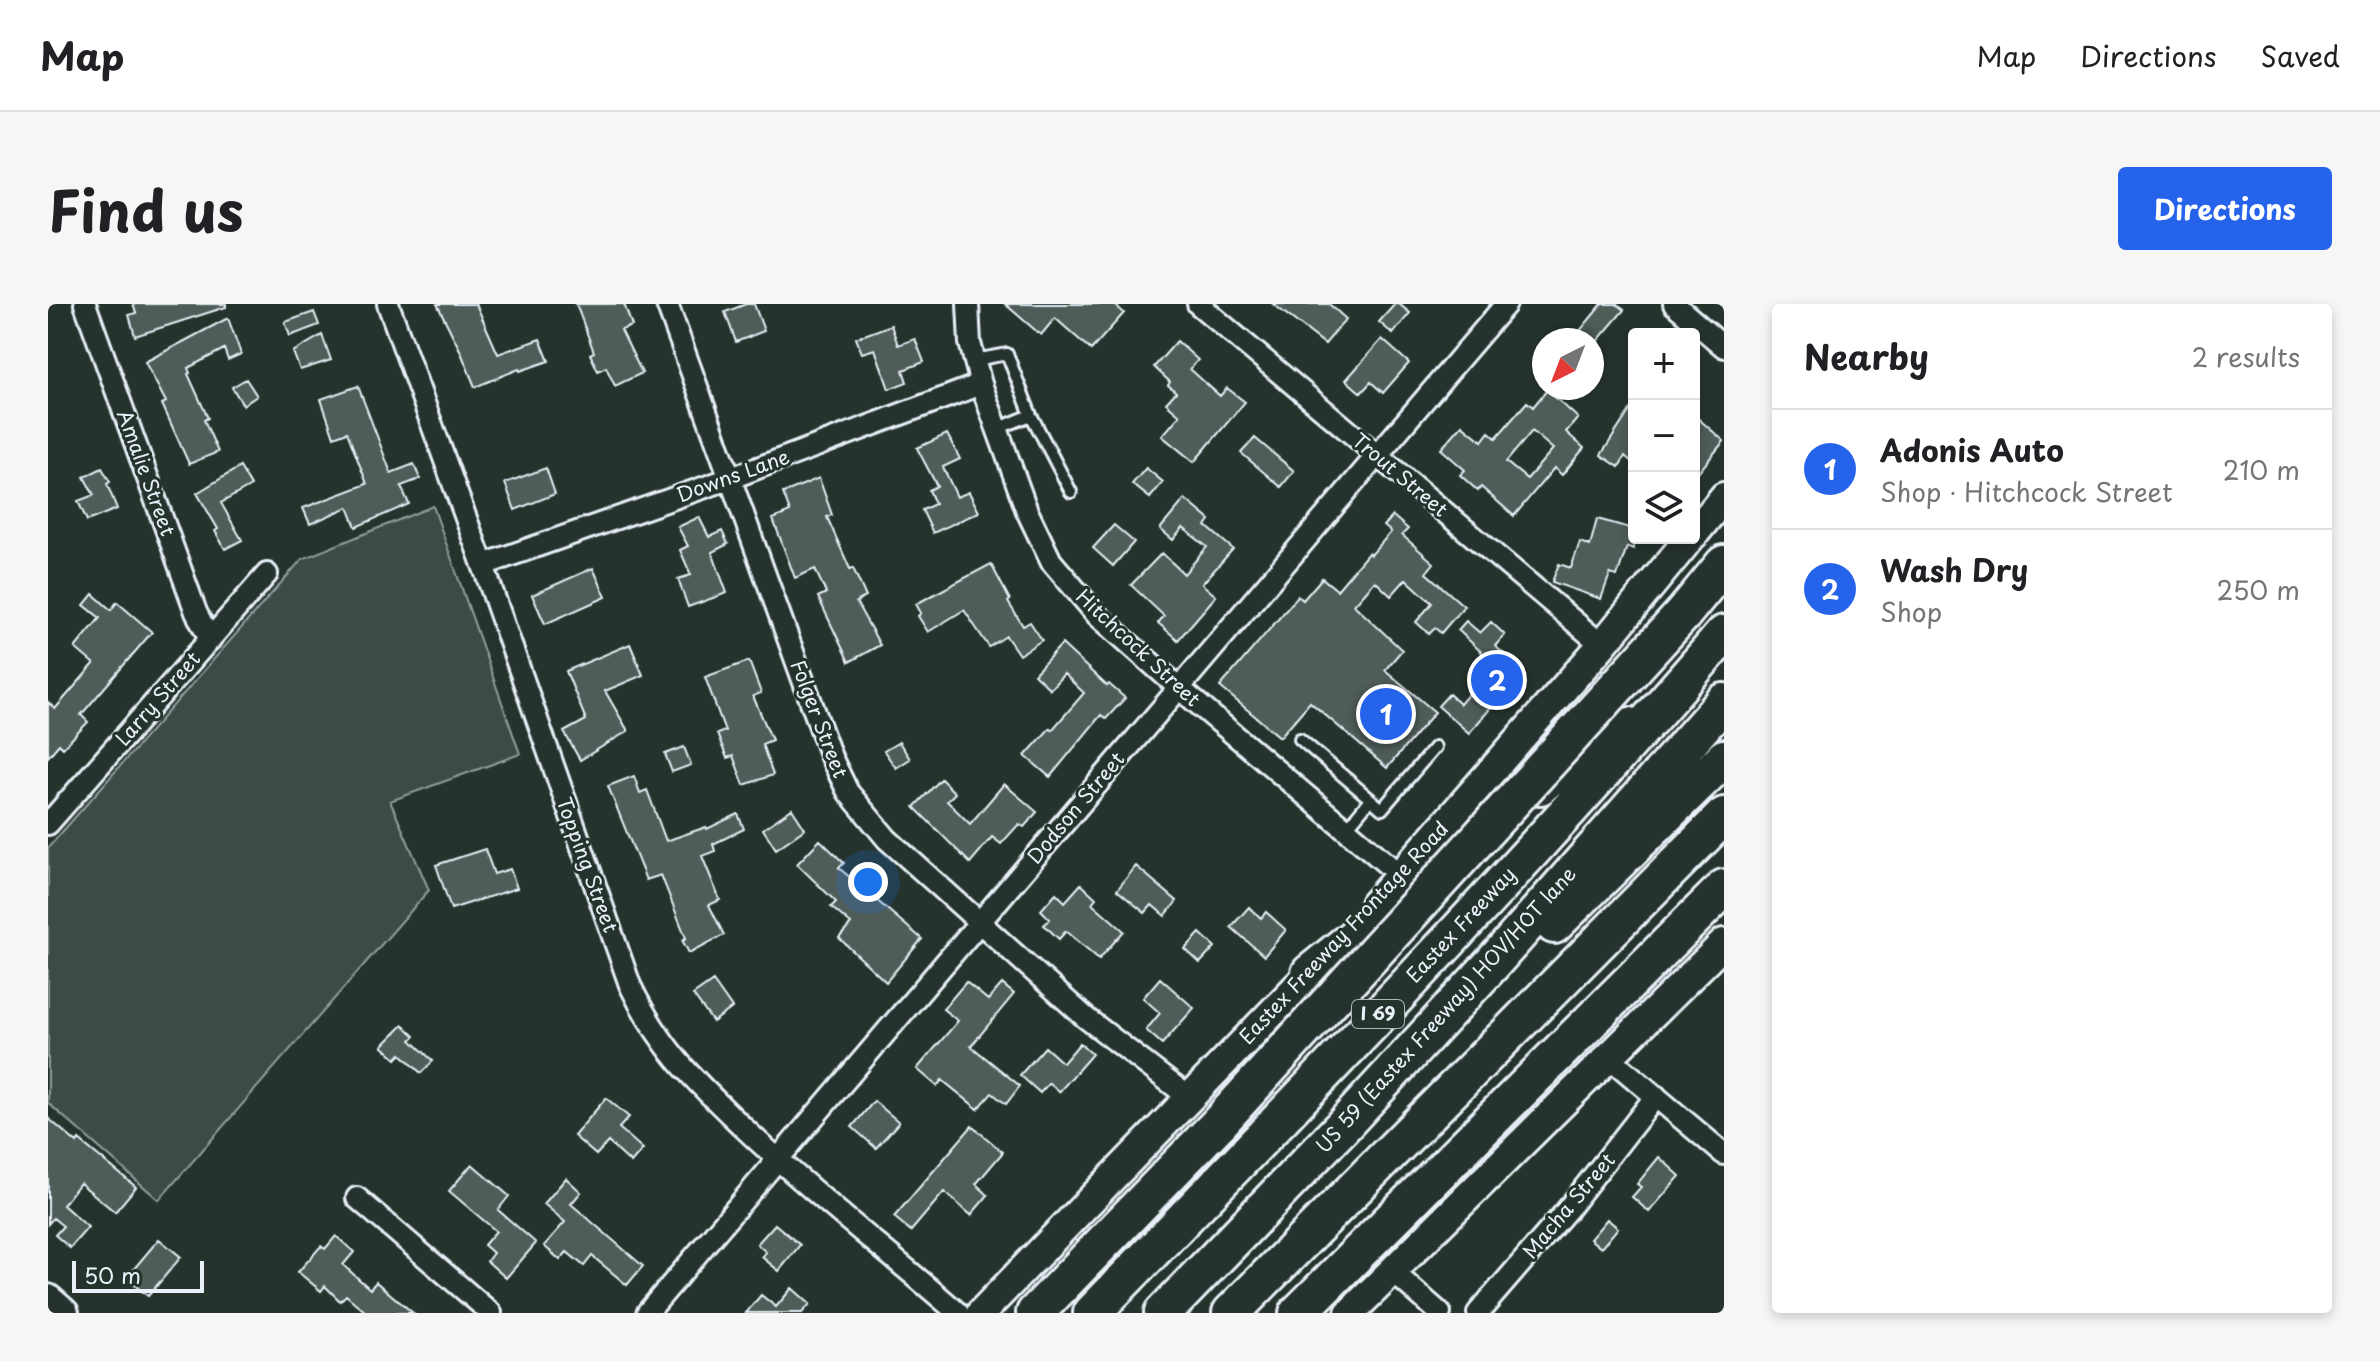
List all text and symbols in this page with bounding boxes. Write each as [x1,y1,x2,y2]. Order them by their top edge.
text: Map [40,27,124,84]
text: Map [1977,34,2036,77]
text: Directions [2080,34,2217,77]
text: Saved [2261,34,2340,77]
text: Find us [48,166,244,251]
button: Directions [2118,167,2332,250]
north arrow [1532,328,1604,400]
map controls [1628,328,1700,544]
button: + [1628,328,1700,400]
text: Nearby [1804,330,1929,382]
text: 2 results [2192,337,2300,376]
button: − [1628,400,1700,472]
street label: Amalie Street [110,405,184,540]
street label: Trout Street [1346,425,1455,523]
text: Adonis Auto [1880,427,2064,472]
street label: Downs Lane [672,441,794,509]
text: 1 [1824,450,1836,489]
text: 210 m [2223,450,2300,489]
button: layers [1628,472,1700,544]
text: Shop · Hitchcock Street [1880,472,2173,511]
text: Wash Dry [1880,547,2028,592]
text: 2 [1821,570,1839,609]
text: 250 m [2216,570,2300,609]
street label: Hitchcock Street [1070,582,1208,713]
text: Shop [1880,592,1942,631]
street label: Larry Street [108,645,207,752]
pin: 2 [1471,650,1523,710]
street label: Folger Street [784,655,856,782]
pin: 1 [1360,684,1412,744]
street label: Dodson Street [1019,745,1131,870]
street label: Topping Street [550,793,626,936]
street label: Eastex Freeway Frontage Road [1232,814,1455,1051]
street label: US 59 (Eastex Freeway) HOV/HOT lane [1308,859,1582,1159]
street label: Eastex Freeway [1399,860,1522,989]
your location [848,862,888,902]
road number: I 69 [1352,1000,1404,1028]
street label: Macha Street [1515,1146,1622,1265]
scale bar [72,1257,204,1293]
text: 50 m [84,1258,141,1291]

